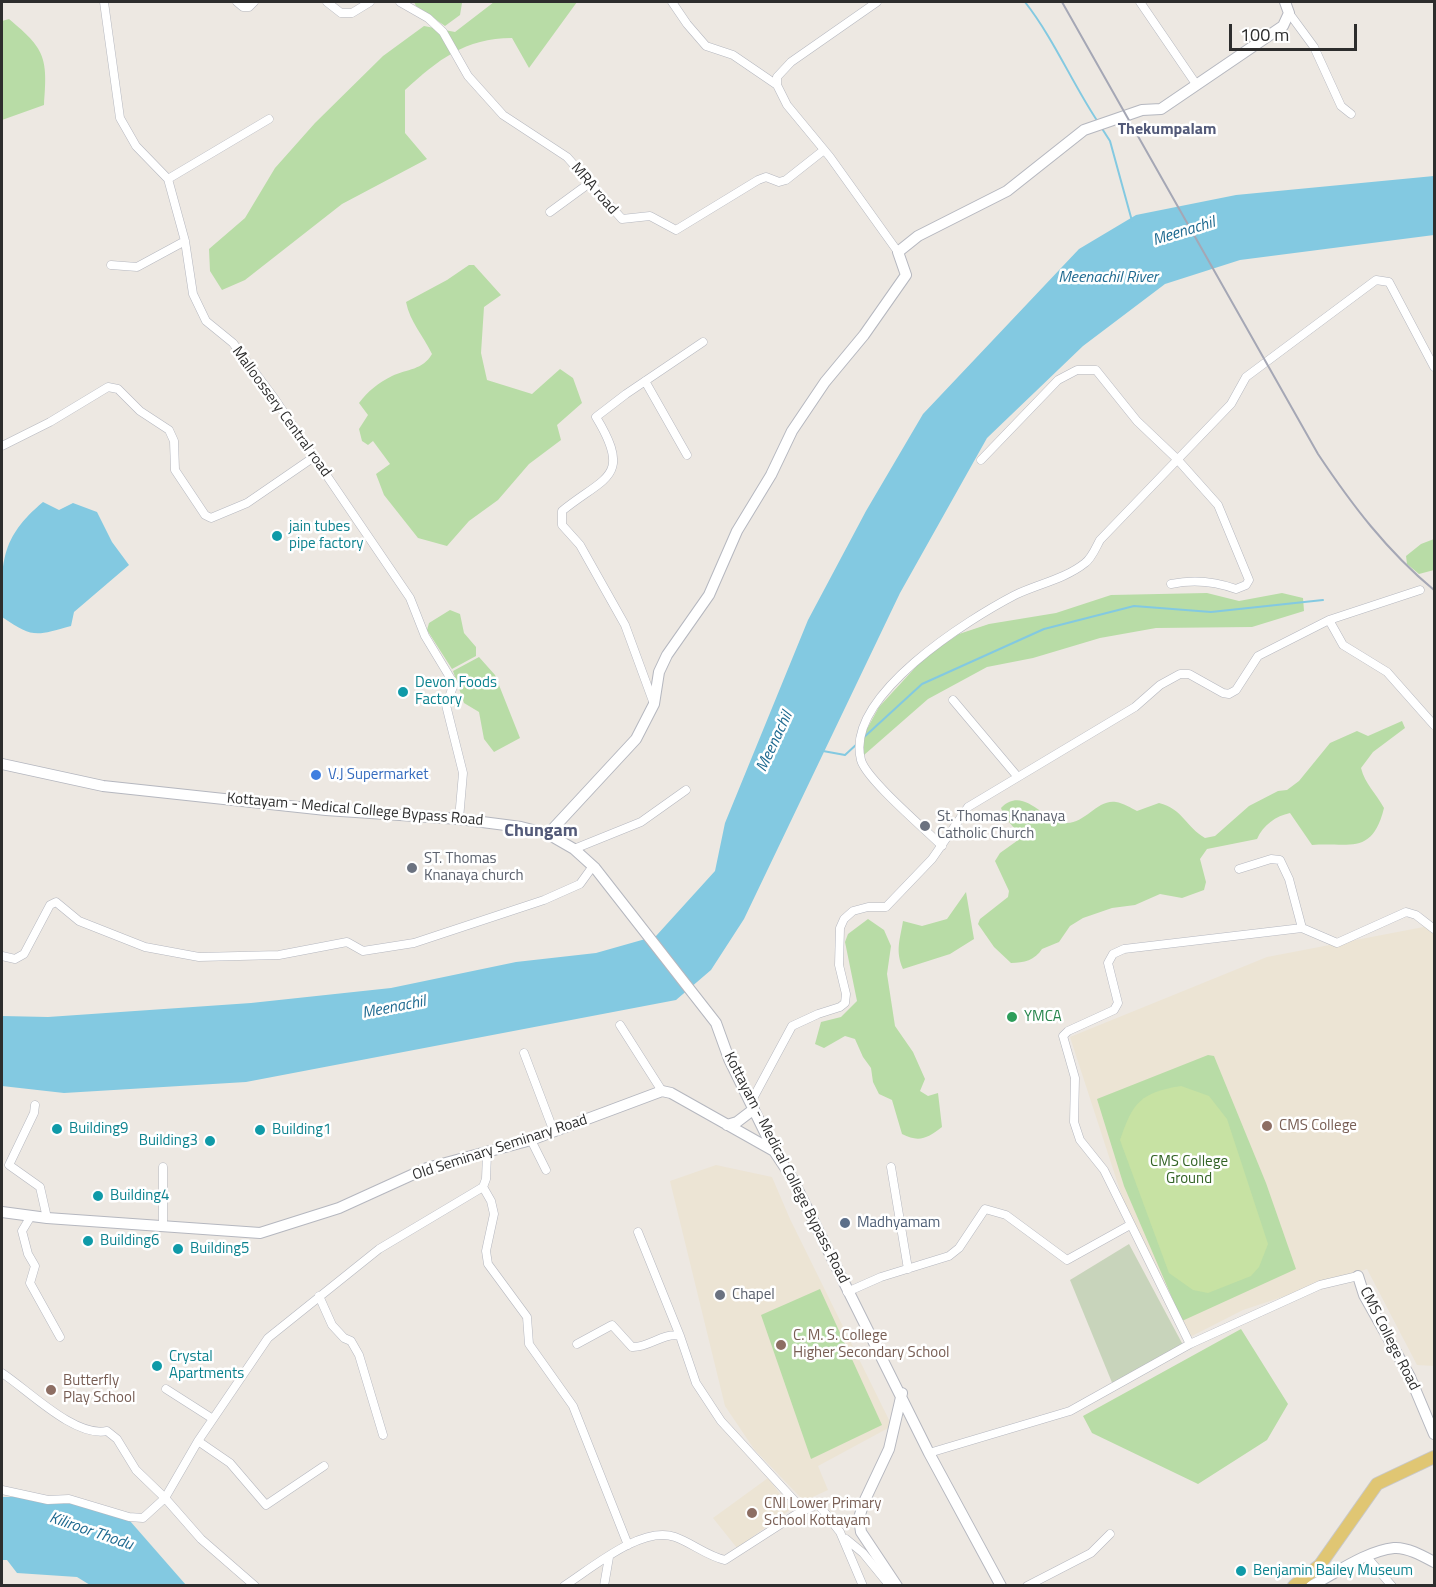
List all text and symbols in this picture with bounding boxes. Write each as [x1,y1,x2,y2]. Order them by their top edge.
scale bar [1232,12,1360,50]
text: 100 m [1240,21,1289,48]
district label: Thekumpalam [1118,120,1216,140]
street label: MRA road [567,160,621,218]
water label: Meenachil [1150,213,1218,251]
water label: Meenachil River [1058,268,1158,288]
street label: Malloossery Central road [228,343,334,481]
place label: jain tubes pipe factory [289,518,364,553]
marker: jain tubes pipe factory [270,529,284,543]
place label: Devon Foods Factory [415,674,497,709]
marker: Devon Foods Factory [396,685,410,699]
water label: Meenachil [753,709,797,775]
place label: V.J Supermarket [328,766,429,784]
marker: V.J Supermarket [309,768,323,782]
street label: Kottayam - Medical College Bypass Road [226,790,484,830]
place label: St. Thomas Knanaya Catholic Church [937,808,1065,843]
marker: St. Thomas Knanaya Catholic Church [918,819,932,833]
district label: Chungam [504,821,578,843]
place label: ST. Thomas Knanaya church [424,850,524,885]
marker: ST. Thomas Knanaya church [405,861,419,875]
water label: Meenachil [361,992,427,1024]
place label: YMCA [1024,1008,1062,1026]
marker: YMCA [1005,1010,1019,1024]
street label: Kottayam - Medical College Bypass Road [720,1049,852,1287]
street label: Old Seminary Seminary Road [410,1111,590,1185]
place label: CMS College [1279,1117,1357,1135]
marker: CMS College [1260,1119,1274,1133]
place label: Building9 [69,1120,128,1138]
place label: Building1 [272,1121,331,1139]
marker: Building9 [50,1122,64,1136]
marker: Building1 [253,1123,267,1137]
place label: Building3 [139,1132,198,1150]
marker: Building3 [203,1134,217,1148]
park label: CMS College Ground [1150,1153,1228,1188]
place label: Building4 [110,1187,169,1205]
marker: Building4 [91,1189,105,1203]
place label: Madhyamam [857,1214,940,1232]
marker: Madhyamam [838,1216,852,1230]
place label: Building6 [100,1232,159,1250]
marker: Building6 [81,1234,95,1248]
place label: Building5 [190,1240,249,1258]
marker: Building5 [171,1242,185,1256]
street label: CMS College Road [1355,1284,1423,1394]
place label: Chapel [732,1286,775,1304]
marker: Chapel [713,1288,727,1302]
place label: C. M. S. College Higher Secondary School [793,1327,950,1362]
marker: C. M. S. College Higher Secondary School [774,1338,788,1352]
place label: Crystal Apartments [169,1348,244,1383]
marker: Crystal Apartments [150,1359,164,1373]
place label: Butterfly Play School [63,1372,135,1407]
marker: Butterfly Play School [44,1383,58,1397]
place label: CNI Lower Primary School Kottayam [764,1495,882,1530]
marker: CNI Lower Primary School Kottayam [745,1506,759,1520]
water label: Kiliroor Thodu [47,1509,135,1555]
place label: Benjamin Bailey Museum [1253,1562,1413,1580]
marker: Benjamin Bailey Museum [1234,1564,1248,1578]

